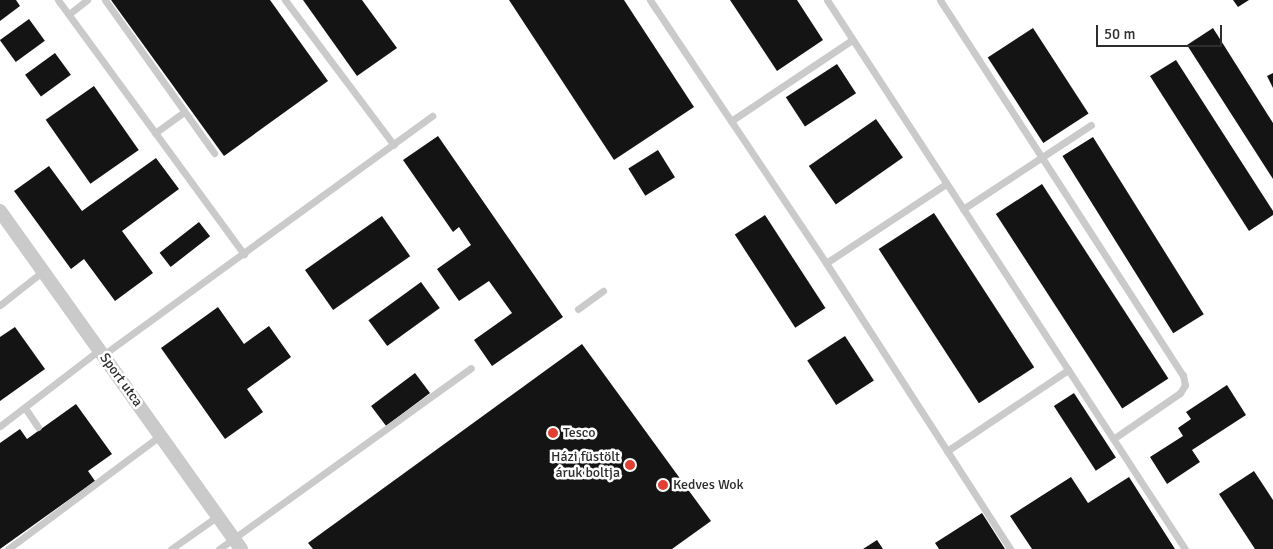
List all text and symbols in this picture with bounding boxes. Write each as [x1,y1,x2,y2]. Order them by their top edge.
scale bar [1098,15,1224,47]
text: 50 m [1104,25,1135,43]
street label: Sport utca [96,350,146,410]
place label: Tesco [563,425,596,441]
marker: Tesco [547,427,559,439]
place label: Házi füstölt áruk boltja [551,449,620,482]
marker: Házi füstölt áruk boltja [624,459,636,471]
place label: Kedves Wok [673,477,744,493]
marker: Kedves Wok [657,479,669,491]

